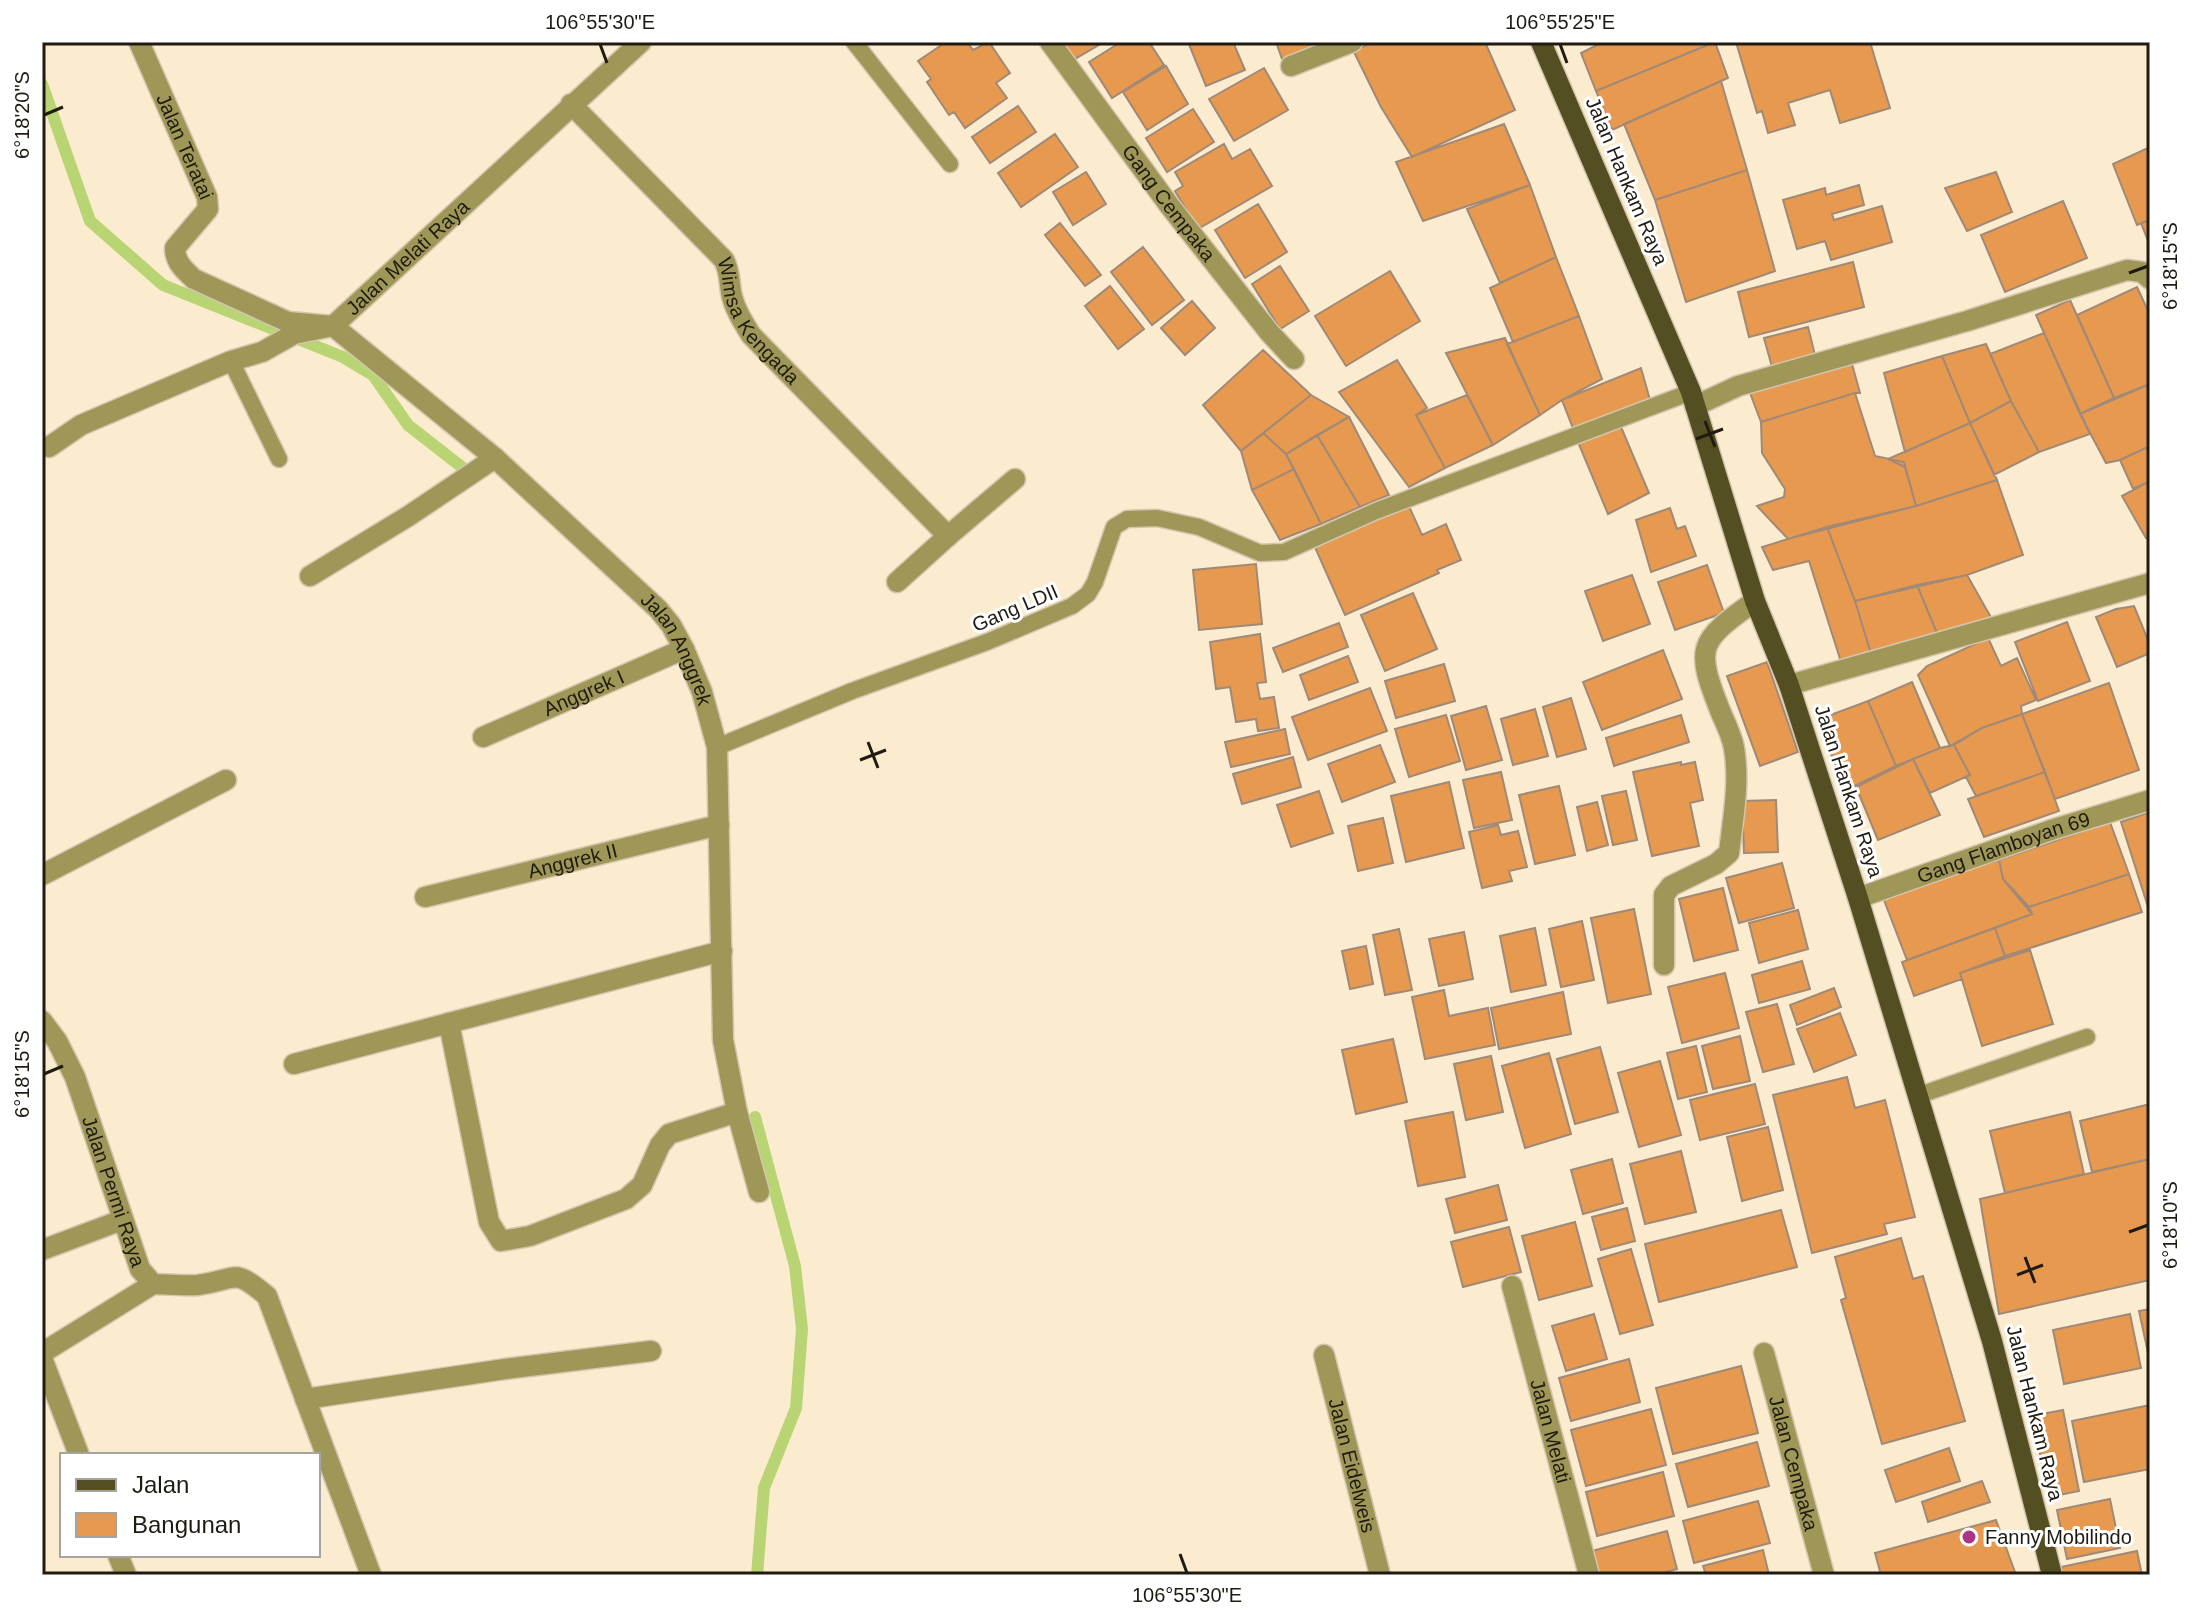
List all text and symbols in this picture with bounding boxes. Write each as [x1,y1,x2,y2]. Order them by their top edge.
text: 106°55'30"E [545,11,655,33]
text: 106°55'25"E [1505,11,1615,33]
text: 6°18'20"S [11,71,33,159]
street label: Jalan Teratai [152,90,218,203]
street label: Jalan Hankam Raya [1582,94,1673,269]
street label: Gang Cempaka [1118,140,1220,266]
street label: Jalan Melati Raya [342,195,474,319]
text: 6°18'15"S [2159,222,2181,310]
street label: Wimsa Kengada [714,255,804,389]
street label: Gang LDII [969,580,1061,636]
street label: Jalan Anggrek [637,588,716,709]
street label: Anggrek I [540,666,627,720]
street label: Jalan Hankam Raya [1811,702,1888,881]
street label: Gang Flamboyan 69 [1914,808,2092,887]
street label: Anggrek II [526,839,620,882]
text: 6°18'15"S [11,1030,33,1118]
street label: Jalan Permi Raya [78,1113,150,1271]
text: 6°18'10"S [2159,1181,2181,1269]
street label: Jalan Hankam Raya [2003,1323,2068,1504]
street label: Jalan Melati [1526,1377,1575,1485]
street label: Jalan Cempaka [1765,1393,1823,1534]
street label: Jalan Eidelweis [1324,1396,1380,1535]
legend [60,1453,320,1557]
text: Jalan [132,1471,189,1498]
text: Bangunan [132,1511,241,1538]
place label: Fanny Mobilindo [1985,1526,2132,1548]
marker: Fanny Mobilindo [1960,1528,1978,1546]
text: 106°55'30"E [1132,1584,1242,1606]

